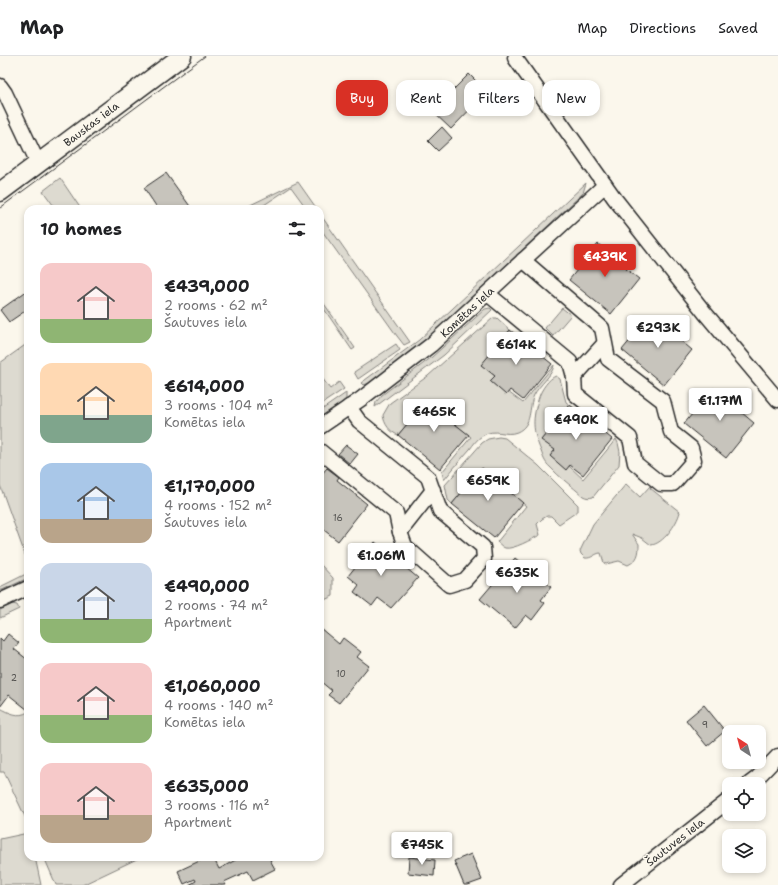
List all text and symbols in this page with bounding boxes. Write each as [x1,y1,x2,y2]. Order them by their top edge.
text: Map [20,15,64,40]
text: Map [578,19,608,37]
text: Directions [630,19,696,37]
text: Saved [718,19,758,37]
chip: Buy [336,80,388,116]
chip: Rent [396,80,456,116]
chip: Filters [464,80,534,116]
chip: New [542,80,600,116]
street label: Bauskas iela [61,99,122,150]
text: 10 homes [40,218,122,240]
icon: filters [286,218,308,240]
pin: €439K [577,244,633,278]
text: €439K [583,248,627,265]
text: €439,000 [164,275,250,297]
icon: home [72,279,120,327]
street label: Komētas iela [437,283,498,341]
text: 2 rooms · 62 m² [164,297,268,314]
text: Šautuves iela [164,314,247,331]
pin: €293K [630,315,686,349]
text: €293K [636,319,680,336]
pin: €614K [488,332,544,366]
text: €614K [496,336,536,353]
text: €614,000 [164,375,245,397]
icon: home [72,379,120,427]
pin: €1.17M [687,388,753,422]
text: €1.17M [698,392,742,409]
text: 3 rooms · 104 m² [164,397,273,414]
pin: €465K [406,399,462,433]
text: €465K [412,403,456,420]
pin: €490K [548,407,604,441]
text: €490K [554,411,598,428]
text: Komētas iela [164,414,245,431]
pin: €659K [460,468,516,502]
text: €659K [466,472,510,489]
text: €1,170,000 [164,475,255,497]
icon: home [72,479,120,527]
text: 4 rooms · 152 m² [164,497,272,514]
house number: 16 [333,512,343,524]
text: Šautuves iela [164,514,247,531]
pin: €1.06M [348,543,414,577]
text: €1.06M [357,547,405,564]
pin: €635K [489,560,545,594]
text: €635K [495,564,539,581]
text: €490,000 [164,575,250,597]
icon: home [72,579,120,627]
text: 2 rooms · 74 m² [164,597,268,614]
text: Apartment [164,614,232,631]
house number: 10 [336,668,346,680]
house number: 2 [11,672,17,684]
text: €1,060,000 [164,675,261,697]
icon: home [72,679,120,727]
text: 4 rooms · 140 m² [164,697,273,714]
text: Komētas iela [164,714,245,731]
house number: 9 [702,719,708,731]
north arrow [722,725,766,769]
map controls [722,725,766,873]
text: €635,000 [164,775,249,797]
button: locate [722,777,766,821]
icon: home [72,779,120,827]
text: 3 rooms · 116 m² [164,797,270,814]
text: Apartment [164,814,232,831]
street label: Šautuves iela [642,814,708,870]
button: layers [722,829,766,873]
pin: €745K [394,832,450,866]
text: €745K [400,836,444,853]

